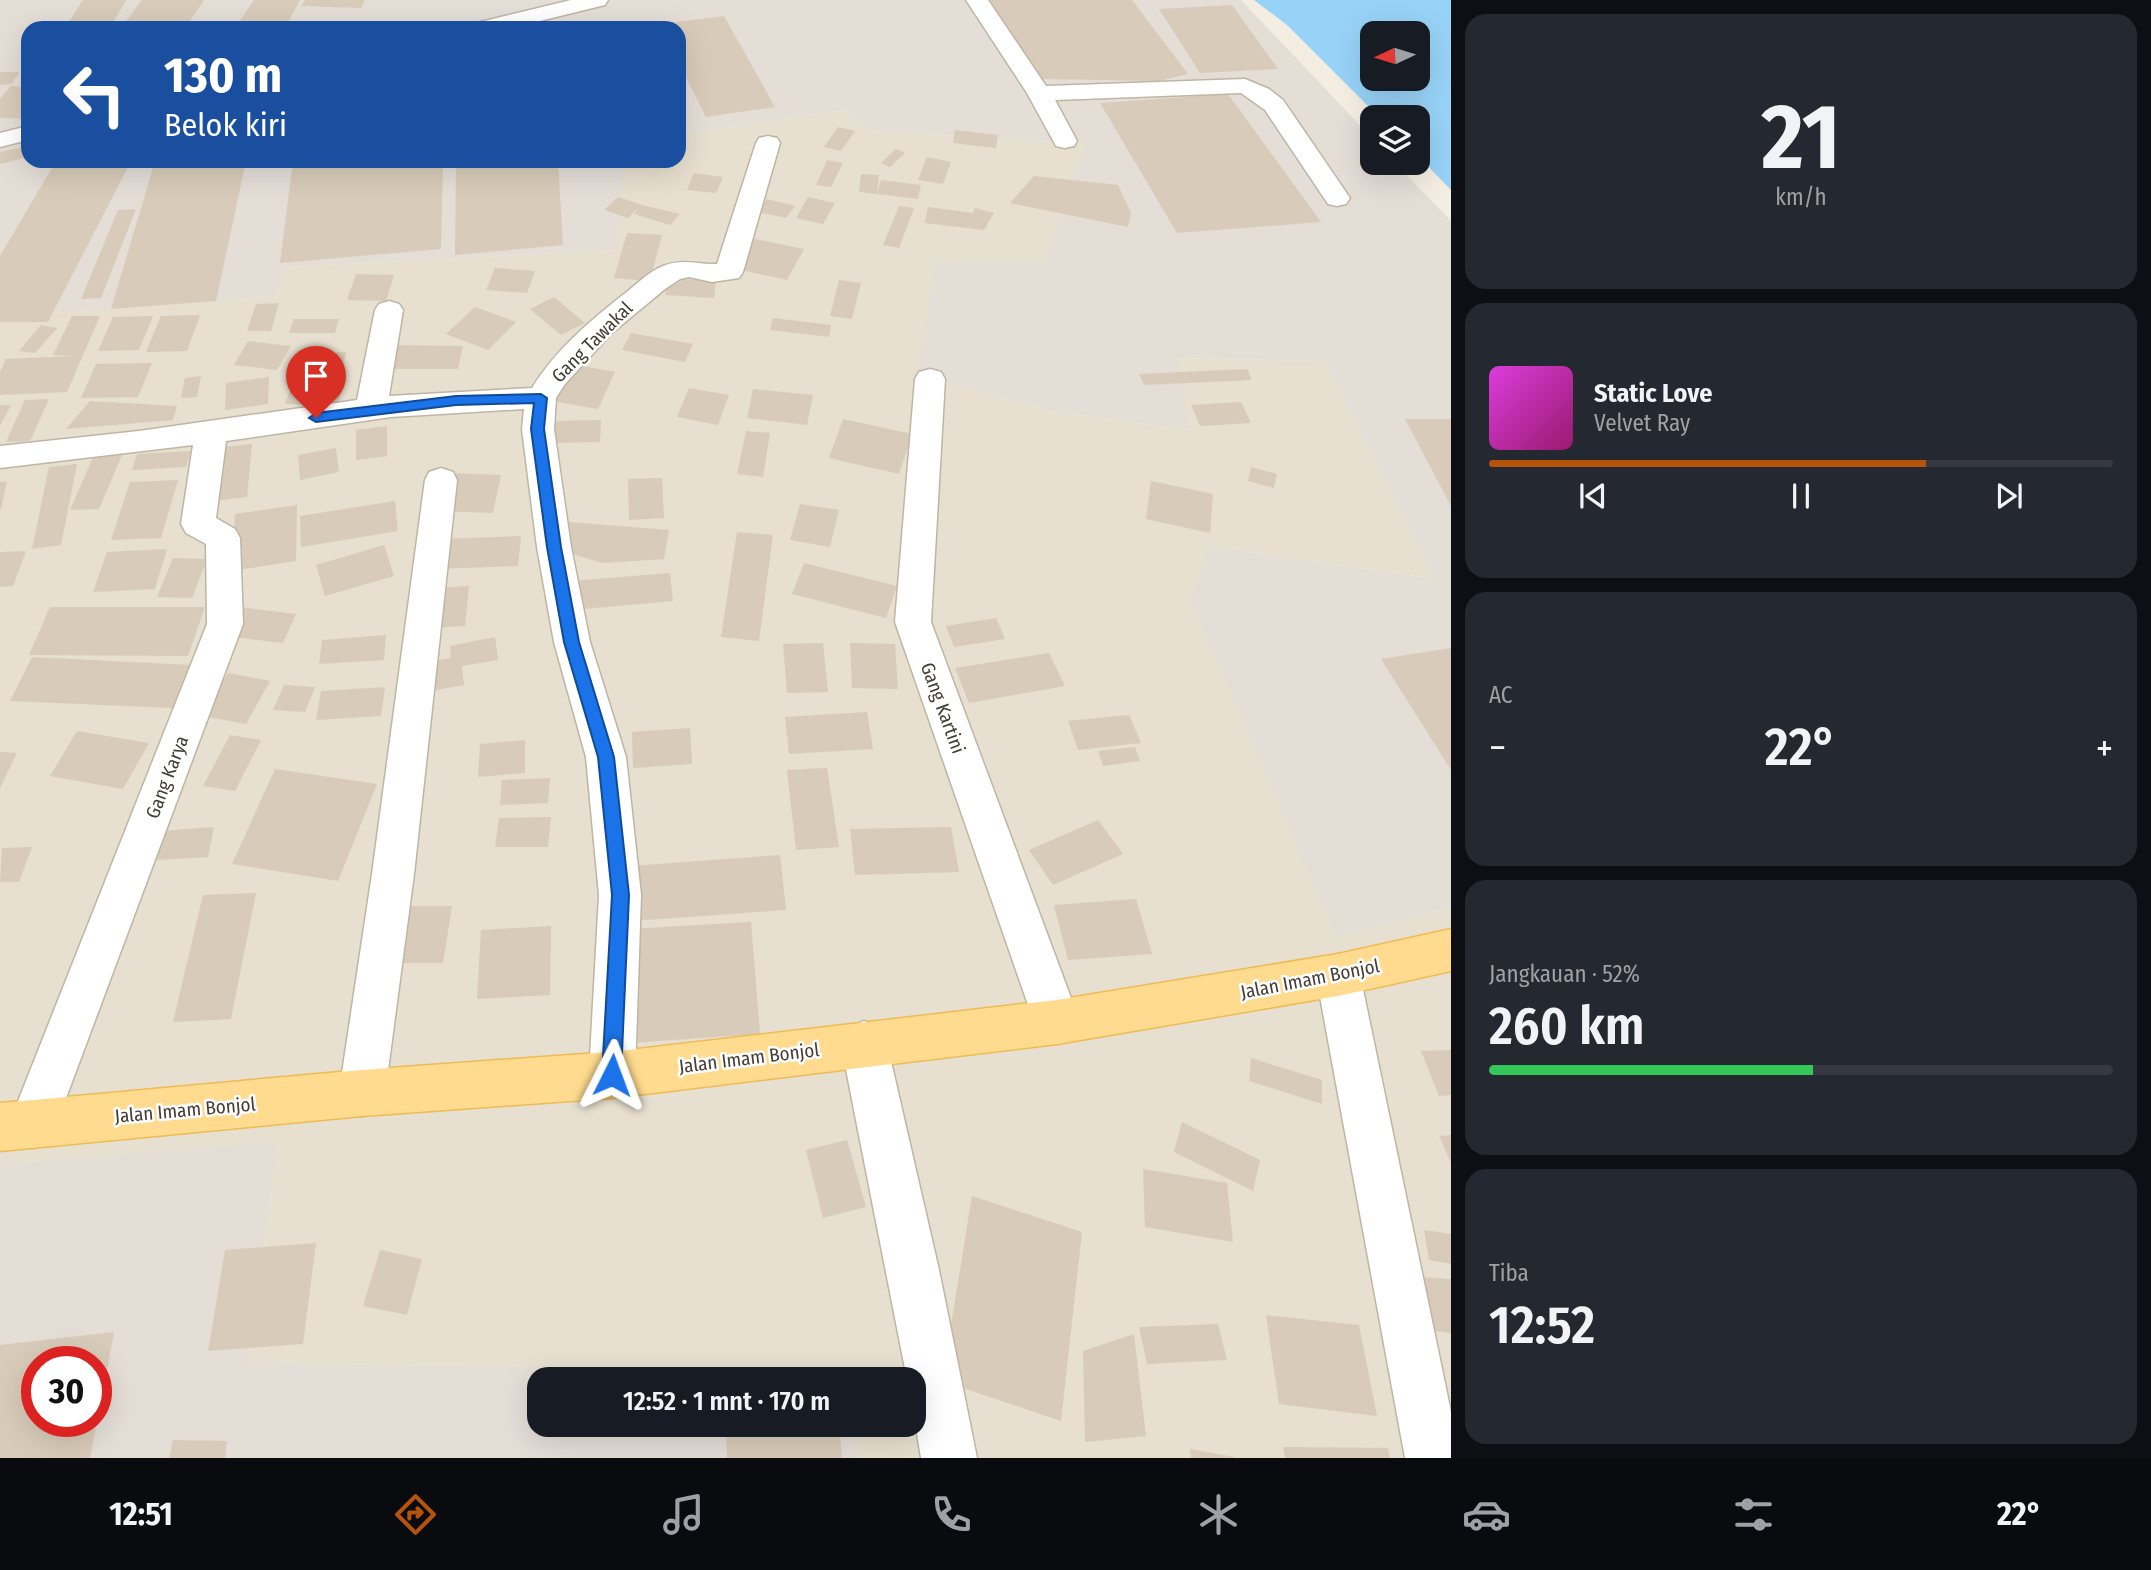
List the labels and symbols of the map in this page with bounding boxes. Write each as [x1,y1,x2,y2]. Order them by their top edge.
north arrow [1360,21,1430,91]
street label: Gang Tawakal [547,297,637,387]
pin [286,346,346,418]
street label: Gang Kartini [916,659,970,757]
street label: Gang Karya [141,732,193,822]
street label: Jalan Imam Bonjol [1239,954,1381,1004]
position arrow [575,1038,649,1112]
street label: Jalan Imam Bonjol [678,1038,820,1078]
street label: Jalan Imam Bonjol [114,1092,256,1128]
speed limit sign: 30 [21,1346,112,1437]

